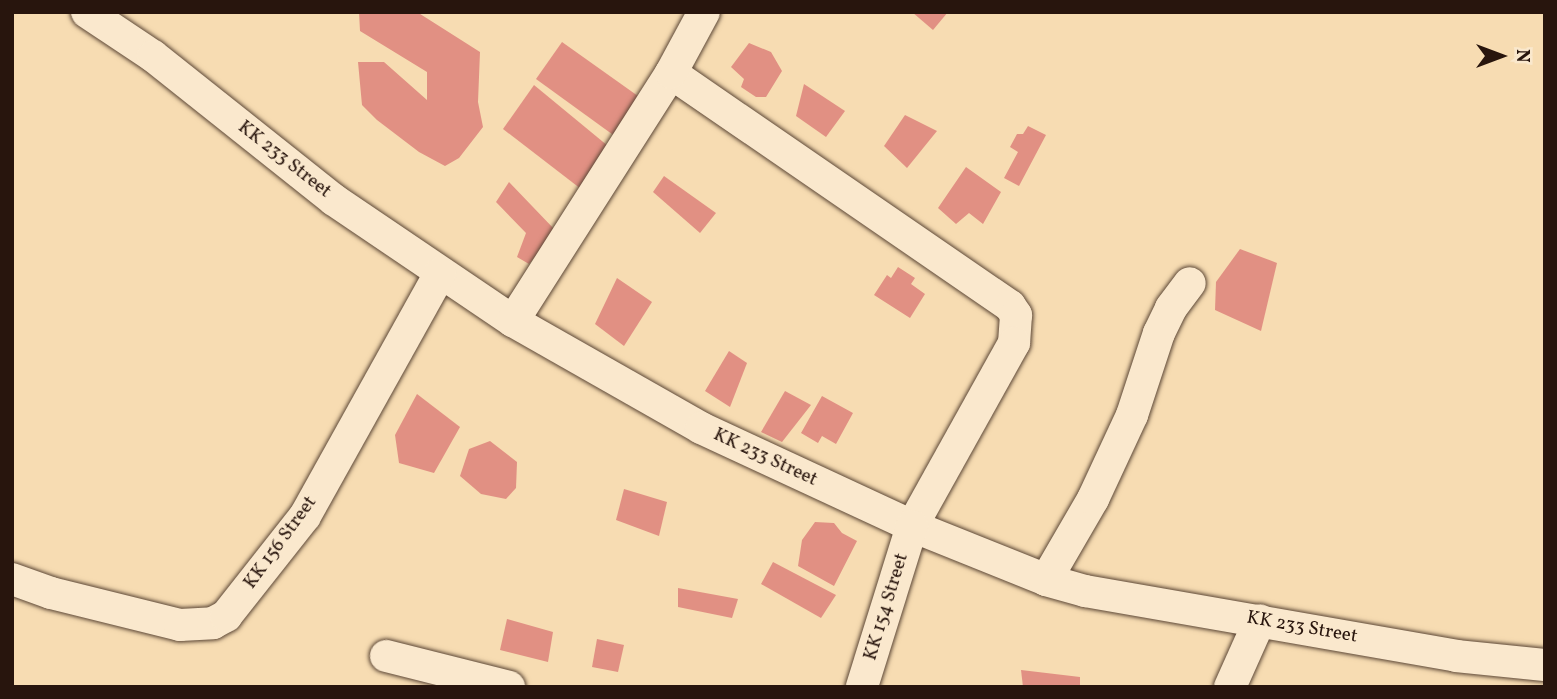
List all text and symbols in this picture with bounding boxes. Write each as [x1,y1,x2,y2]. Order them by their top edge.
north arrow [1466,21,1536,91]
text: N [1509,49,1535,63]
street label: KK 233 Street [233,116,335,204]
street label: KK 233 Street [709,424,821,492]
street label: KK 156 Street [240,492,322,594]
street label: KK 154 Street [860,551,914,663]
street label: KK 233 Street [1245,607,1359,649]

